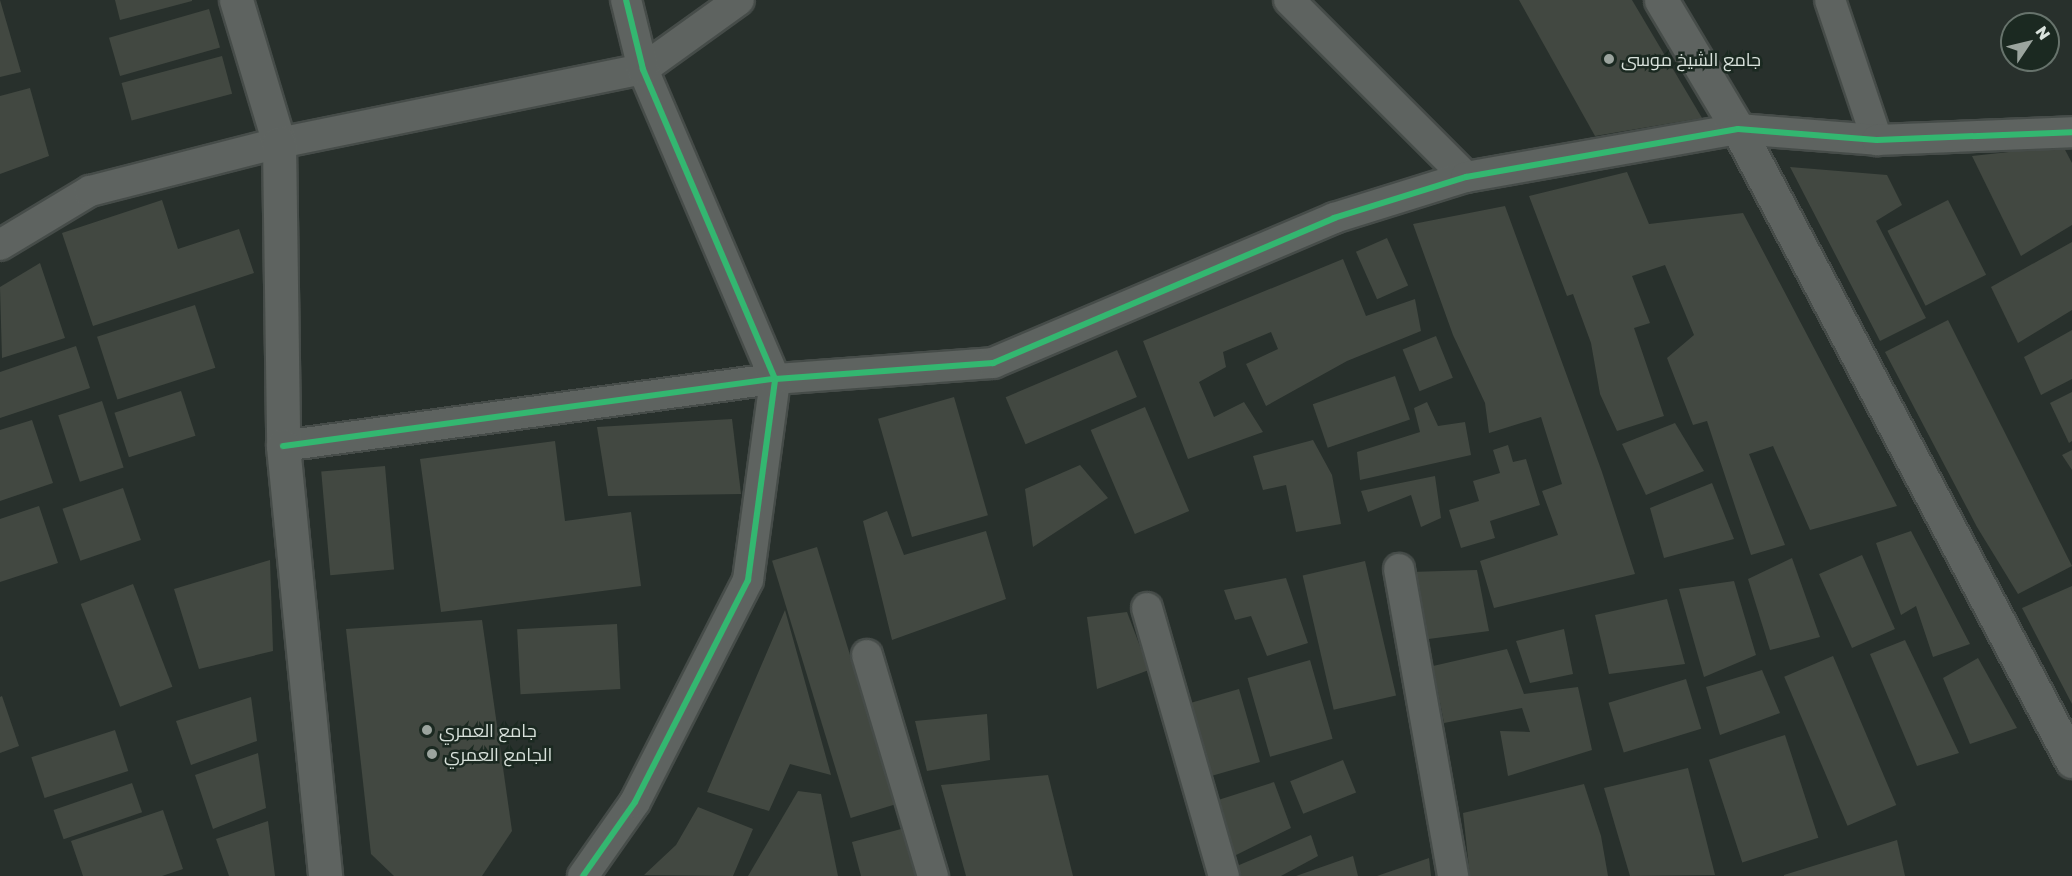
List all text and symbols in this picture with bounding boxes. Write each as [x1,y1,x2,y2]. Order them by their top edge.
north arrow [2000,12,2060,72]
text: N [2031,22,2055,44]
place label: جامع الشيخ موسى [1621,48,1761,70]
marker: جامع الشيخ موسى [1602,52,1616,66]
place label: جامع العمري [439,719,537,741]
marker: جامع العمري [420,723,434,737]
place label: الجامع العمري [444,743,552,765]
marker: الجامع العمري [425,747,439,761]

